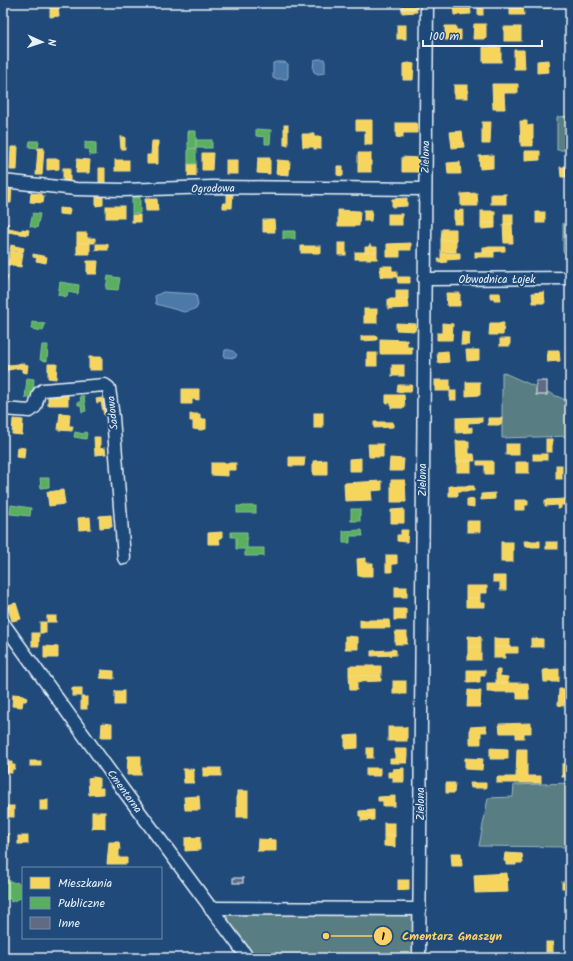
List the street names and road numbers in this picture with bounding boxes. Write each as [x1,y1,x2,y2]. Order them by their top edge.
street label: Zielona [417,140,435,174]
street label: Ogrodowa [191,180,235,198]
street label: Obwodnica Łojek [459,271,536,289]
street label: Sadowa [102,395,124,431]
street label: Zielona [414,463,432,497]
street label: Cmentarna [102,766,146,817]
street label: Zielona [412,787,430,821]

